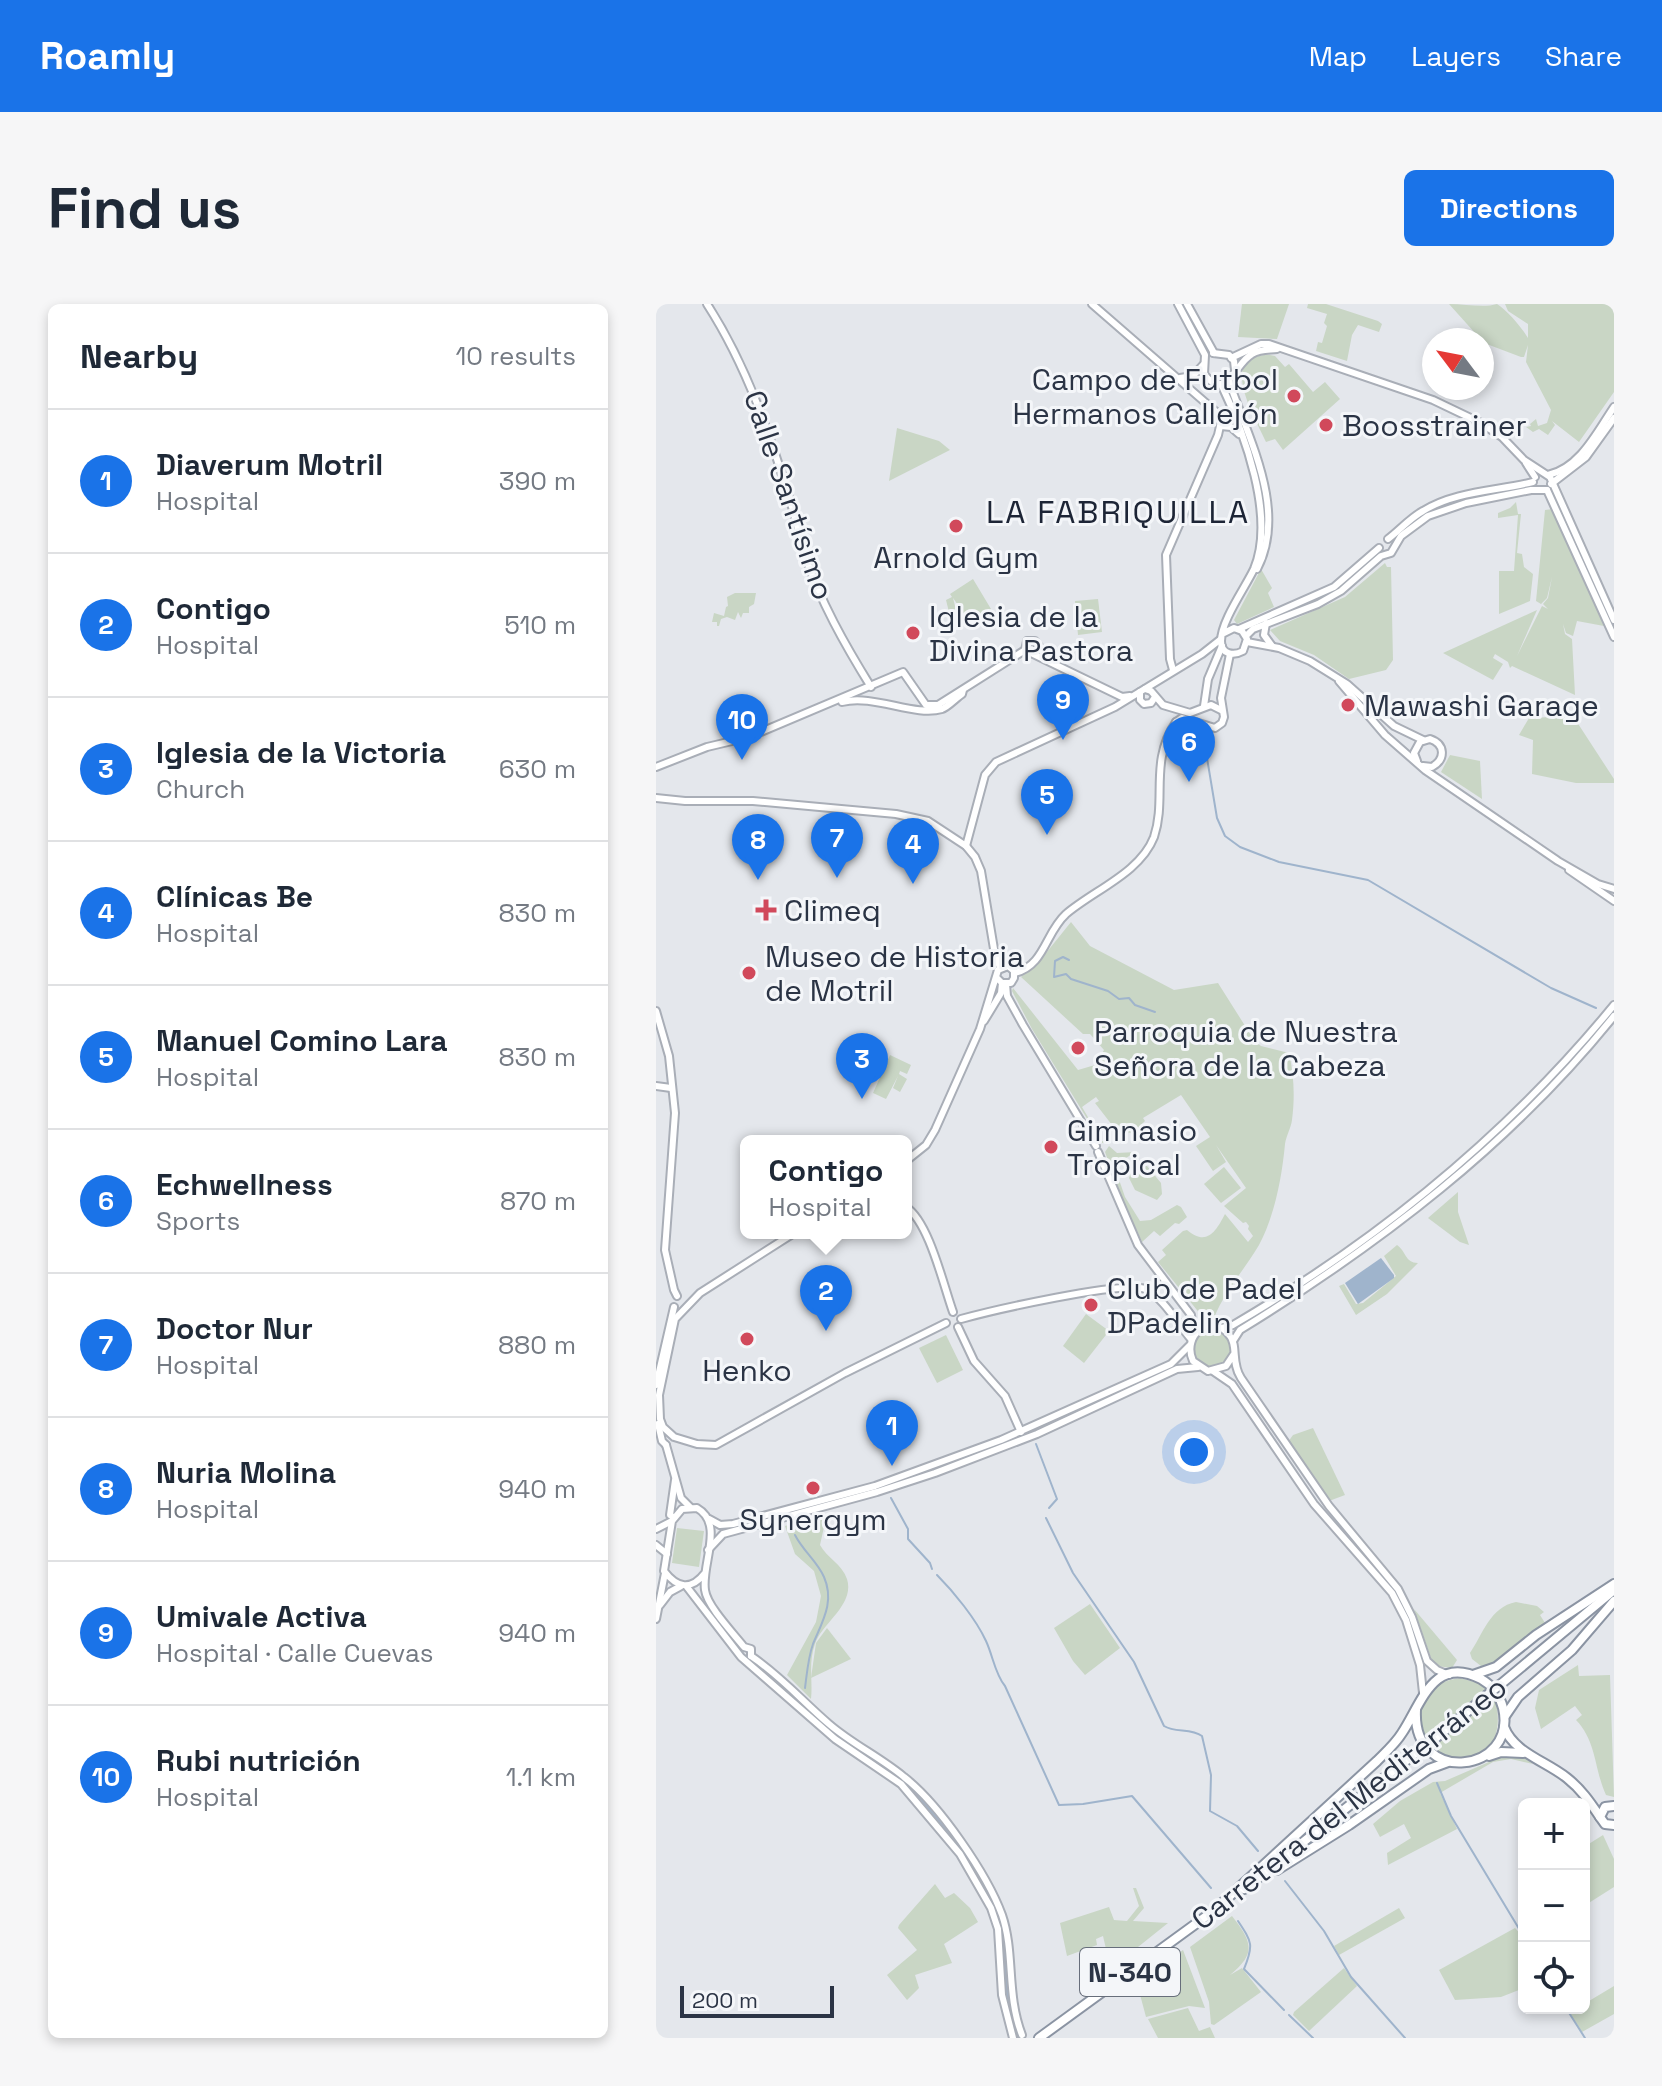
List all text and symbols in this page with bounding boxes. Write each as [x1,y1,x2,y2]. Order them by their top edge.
text: Roamly [40,32,175,80]
text: Map [1309,38,1367,74]
text: Layers [1411,38,1501,74]
text: Share [1545,38,1622,74]
button: Directions [1404,170,1614,246]
text: Find us [48,173,241,244]
north arrow [1422,328,1494,400]
text: Nearby [80,335,198,378]
text: 10 results [455,339,576,373]
place label: Campo de Futbol Hermanos Callejón [1012,360,1278,433]
street label: Calle Santísimo [735,385,843,605]
marker: Campo de Futbol Hermanos Callejón [1285,387,1303,405]
place label: Boosstrainer [1342,406,1527,445]
marker: Boosstrainer [1317,416,1335,434]
text: Diaverum Motril [156,445,383,484]
text: 1 [100,464,112,498]
text: 390 m [499,464,576,498]
text: Hospital [156,484,259,518]
district label: LA FABRIQUILLA [986,492,1250,532]
marker: Arnold Gym [947,517,965,535]
place label: Arnold Gym [873,538,1039,577]
text: Contigo [156,589,271,628]
place label: Iglesia de la Divina Pastora [929,597,1133,670]
text: 2 [98,608,114,642]
text: 510 m [504,608,576,642]
marker: Iglesia de la Divina Pastora [904,624,922,642]
text: Hospital [156,628,259,662]
pin: 9 [1037,674,1089,740]
place label: Mawashi Garage [1364,686,1599,725]
pin: 10 [716,694,768,760]
marker: Mawashi Garage [1339,696,1357,714]
pin: 6 [1163,716,1215,782]
text: Iglesia de la Victoria [156,733,446,772]
text: 3 [98,752,114,786]
text: 630 m [499,752,576,786]
pin: 5 [1021,769,1073,835]
text: Church [156,772,245,806]
pin: 7 [811,812,863,878]
pin: 8 [732,814,784,880]
pin: 4 [887,818,939,884]
text: Clínicas Be [156,877,313,916]
place label: Climeq [784,891,881,930]
text: 4 [98,896,114,930]
text: 830 m [498,896,576,930]
marker: Climeq [755,899,777,921]
text: Hospital [156,916,259,950]
place label: Museo de Historia de Motril [765,937,1024,1010]
marker: Museo de Historia de Motril [740,964,758,982]
place label: Parroquia de Nuestra Señora de la Cabeza [1094,1012,1398,1085]
text: Manuel Comino Lara [156,1021,448,1060]
pin: 3 [836,1033,888,1099]
marker: Parroquia de Nuestra Señora de la Cabeza [1069,1039,1087,1057]
text: 5 [98,1040,114,1074]
text: 830 m [498,1040,576,1074]
text: Hospital [156,1060,259,1094]
place label: Gimnasio Tropical [1067,1111,1197,1184]
popup [740,1135,912,1239]
marker: Gimnasio Tropical [1042,1138,1060,1156]
text: Contigo [769,1151,883,1190]
text: Echwellness [156,1165,333,1204]
text: 6 [98,1184,114,1218]
text: 870 m [500,1184,576,1218]
text: Hospital [769,1190,872,1224]
text: Sports [156,1204,240,1238]
pin: 2 [800,1265,852,1331]
place label: Club de Padel DPadelin [1107,1269,1303,1342]
marker: Club de Padel DPadelin [1082,1296,1100,1314]
text: Doctor Nur [156,1309,313,1348]
text: 7 [99,1328,113,1362]
text: 880 m [498,1328,576,1362]
marker: Henko [738,1330,756,1348]
text: Hospital [156,1348,259,1382]
place label: Henko [702,1351,792,1390]
pin: 1 [866,1400,918,1466]
your location [1174,1432,1214,1472]
text: Nuria Molina [156,1453,336,1492]
text: 8 [98,1472,114,1506]
text: 940 m [498,1472,576,1506]
marker: Synergym [804,1479,822,1497]
text: Hospital [156,1492,259,1526]
place label: Synergym [739,1500,887,1539]
text: Umivale Activa [156,1597,367,1636]
text: 9 [98,1616,114,1650]
text: 940 m [498,1616,576,1650]
text: Hospital · Calle Cuevas [156,1636,433,1670]
street label: Carretera del Mediterráneo [1183,1668,1515,1938]
text: Rubi nutrición [156,1741,361,1780]
text: 10 [92,1760,120,1794]
text: 1.1 km [506,1760,576,1794]
text: Hospital [156,1780,259,1814]
map controls [1518,1798,1590,2014]
button: + [1518,1798,1590,1870]
button: − [1518,1870,1590,1942]
button: locate [1518,1942,1590,2014]
road number: N-340 [1080,1948,1180,1996]
scale bar [680,1982,834,2018]
text: 200 m [692,1986,758,2014]

